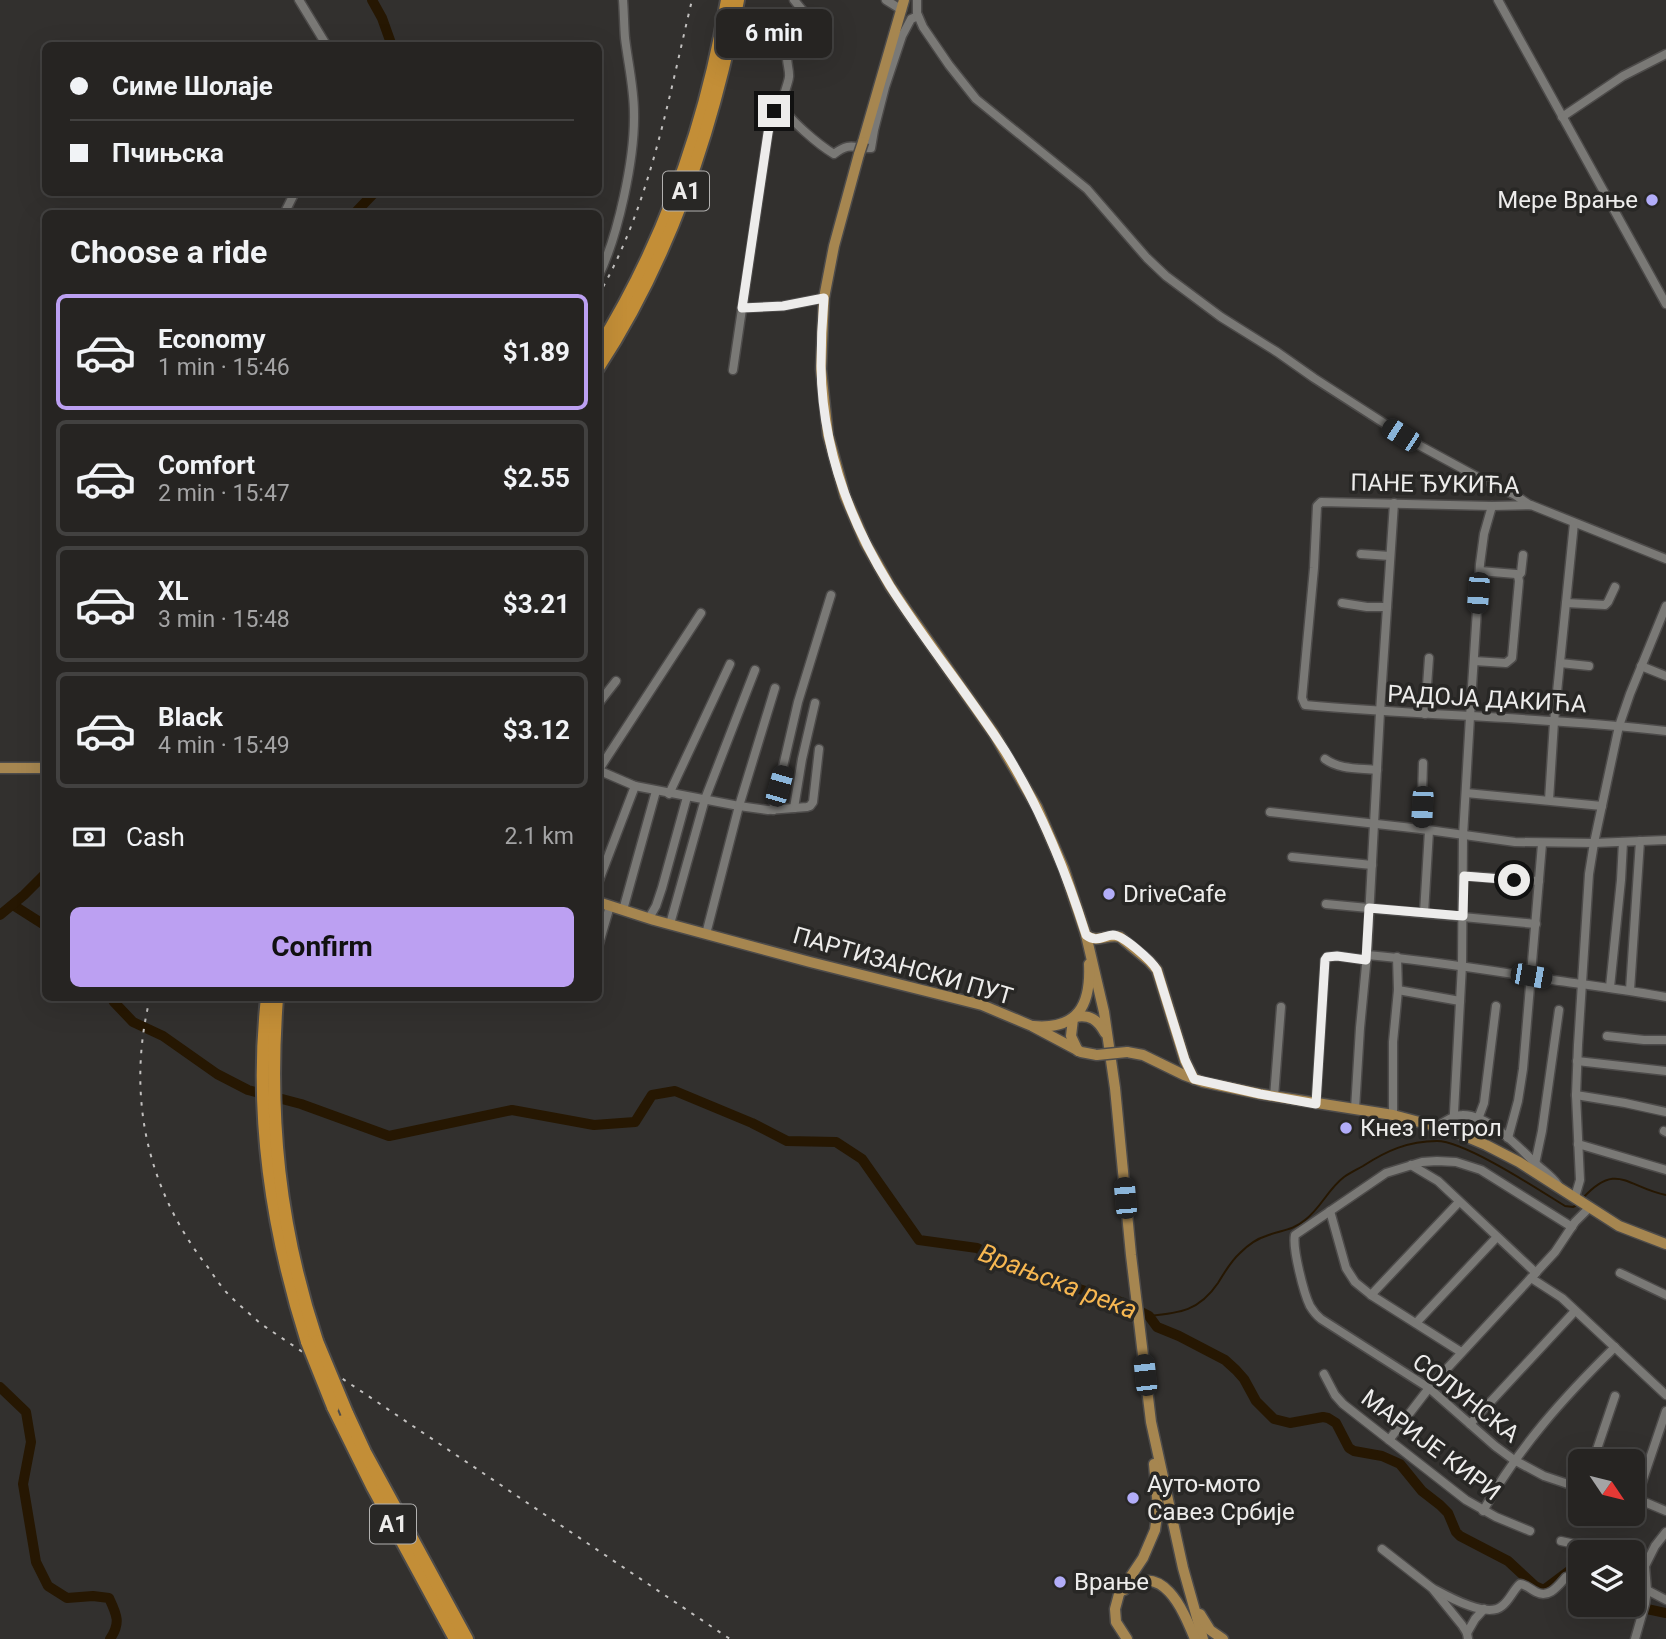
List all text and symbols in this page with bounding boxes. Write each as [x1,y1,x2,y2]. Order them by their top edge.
callout: 6 min [716,10,832,58]
text: 6 min [745,20,803,47]
text: Симе Шолаје [112,71,273,101]
route end [758,95,790,127]
text: Пчињска [112,138,224,168]
road number: A1 [663,172,709,210]
place label: Мере Врање [1497,186,1638,214]
marker: Мере Врање [1644,192,1660,208]
text: Choose a ride [70,233,267,271]
icon: car [74,321,137,384]
text: Economy [158,324,265,354]
text: $1.89 [503,337,570,367]
text: 1 min · 15:46 [158,354,290,381]
car [1378,415,1425,455]
icon: car [74,447,137,510]
text: Comfort [158,450,255,480]
text: $2.55 [503,463,570,493]
street label: ПАНЕ ЂУКИЋА [1350,469,1520,499]
text: 2 min · 15:47 [158,480,290,507]
car [1467,571,1490,615]
icon: car [74,573,137,636]
text: XL [158,576,189,606]
text: $3.21 [503,589,570,619]
text: 3 min · 15:48 [158,606,290,633]
street label: РАДОЈА ДАКИЋА [1387,680,1588,718]
icon: car [74,699,137,762]
text: Black [158,702,223,732]
text: $3.12 [503,715,570,745]
text: 4 min · 15:49 [158,732,290,759]
car [764,763,795,809]
car [1411,785,1434,829]
icon: cash [70,818,108,856]
text: Cash [126,822,185,852]
text: 2.1 km [505,823,574,850]
route start [1498,864,1530,896]
place label: DriveCafe [1123,880,1226,908]
marker: DriveCafe [1101,886,1117,902]
button: Confirm [70,907,574,987]
street label: ПАРТИЗАНСКИ ПУТ [790,921,1016,1011]
car [1509,962,1554,990]
place label: Кнез Петрол [1360,1114,1502,1142]
marker: Кнез Петрол [1338,1120,1354,1136]
car [1113,1176,1138,1220]
water label: Врањска река [975,1237,1141,1325]
street label: СОЛУНСКА [1407,1348,1525,1449]
car [1133,1353,1158,1397]
street label: МАРИЈЕ КИРИ [1356,1384,1506,1506]
north arrow [1568,1449,1645,1526]
map controls [1568,1449,1645,1617]
place label: Ауто-мото Савез Србије [1147,1470,1295,1526]
marker: Ауто-мото Савез Србије [1125,1490,1141,1506]
road number: A1 [370,1504,416,1544]
button: layers [1568,1540,1645,1617]
place label: Врање [1074,1568,1149,1596]
marker: Врање [1052,1574,1068,1590]

